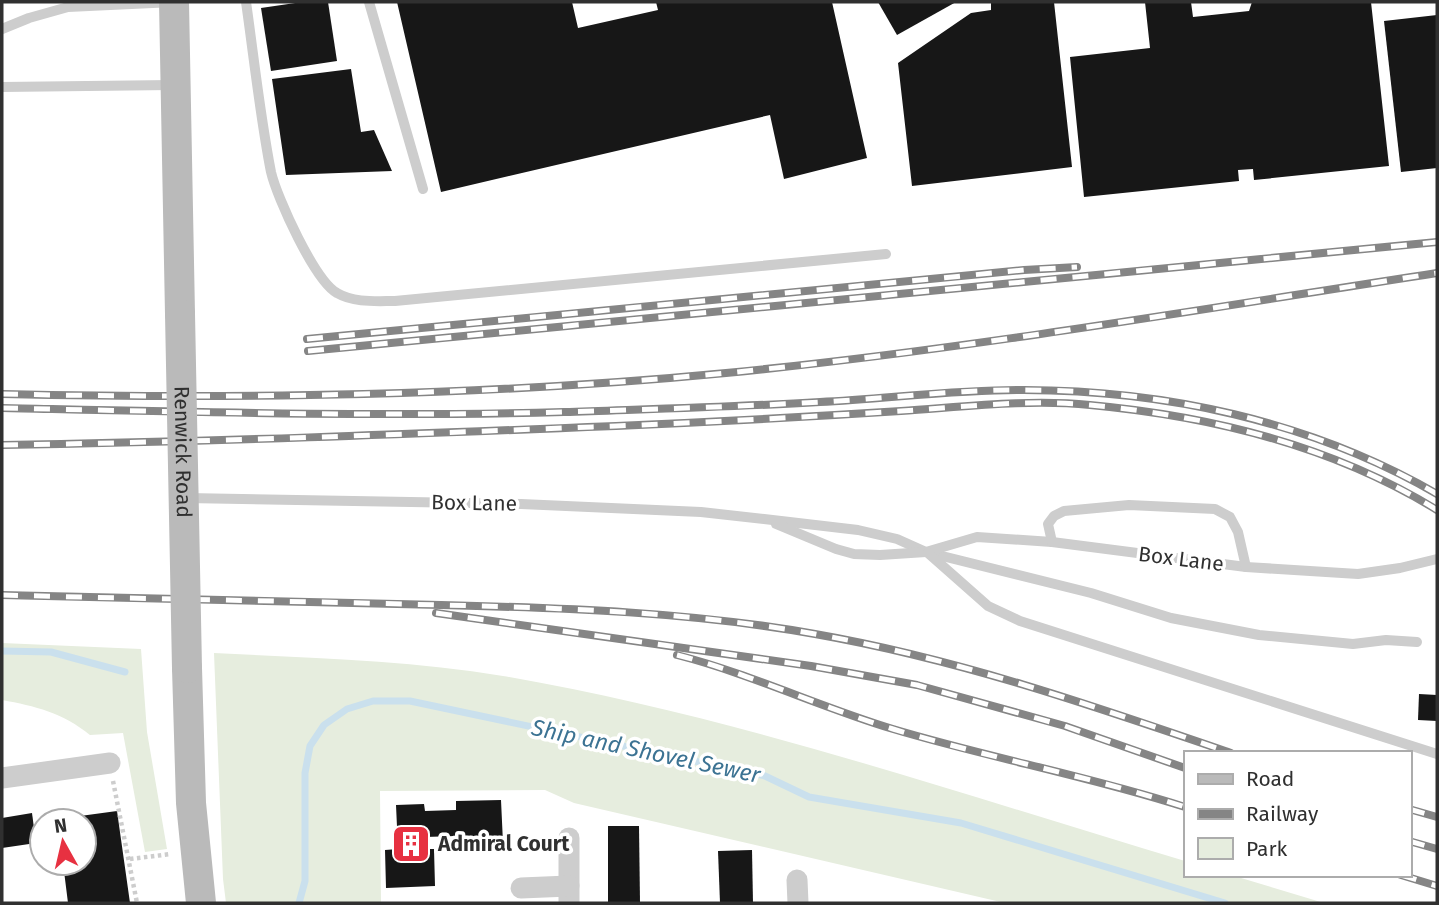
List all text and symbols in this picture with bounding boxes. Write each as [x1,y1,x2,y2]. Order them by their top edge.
street label: Renwick Road [168,386,197,518]
street label: Box Lane [431,489,517,517]
street label: Box Lane [1137,541,1225,577]
water label: Ship and Shovel Sewer [528,713,764,789]
legend [1184,751,1411,877]
text: Road [1246,766,1294,792]
text: Railway [1246,801,1319,827]
north arrow [28,807,98,877]
text: N [53,813,69,838]
building icon: Admiral Court [390,823,432,865]
place label: Admiral Court [437,831,570,857]
text: Park [1246,836,1288,862]

